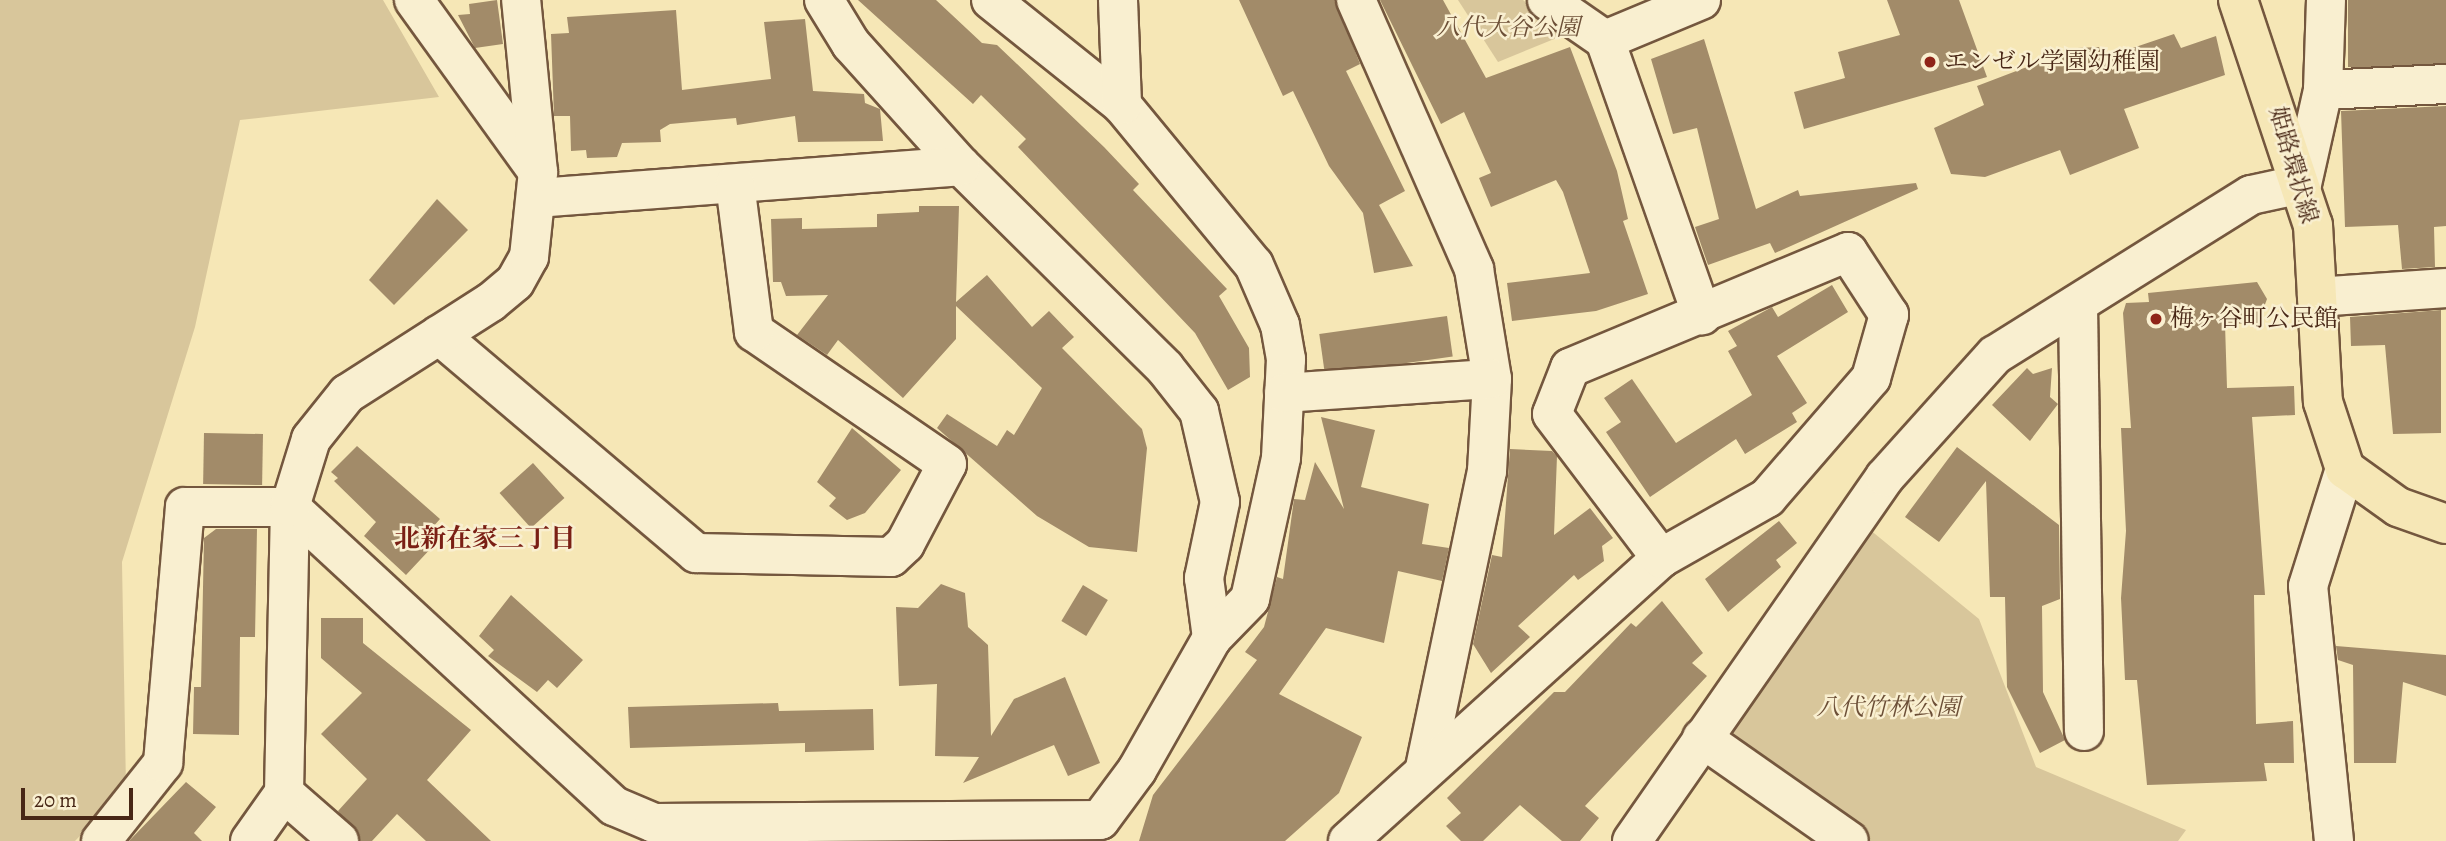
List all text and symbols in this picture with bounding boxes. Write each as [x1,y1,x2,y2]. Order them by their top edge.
park label: 八代大谷公園 [1436,14,1580,42]
place label: エンゼル学園幼稚園 [1944,48,2160,76]
marker: エンゼル学園幼稚園 [1922,54,1938,70]
street label: 姫路環状線 [2263,103,2323,227]
place label: 梅ヶ谷町公民館 [2170,305,2338,333]
marker: 梅ヶ谷町公民館 [2148,311,2164,327]
district label: 北新在家三丁目 [394,523,576,555]
park label: 八代竹林公園 [1816,694,1960,722]
scale bar [24,774,136,818]
text: 20 m [34,786,77,814]

